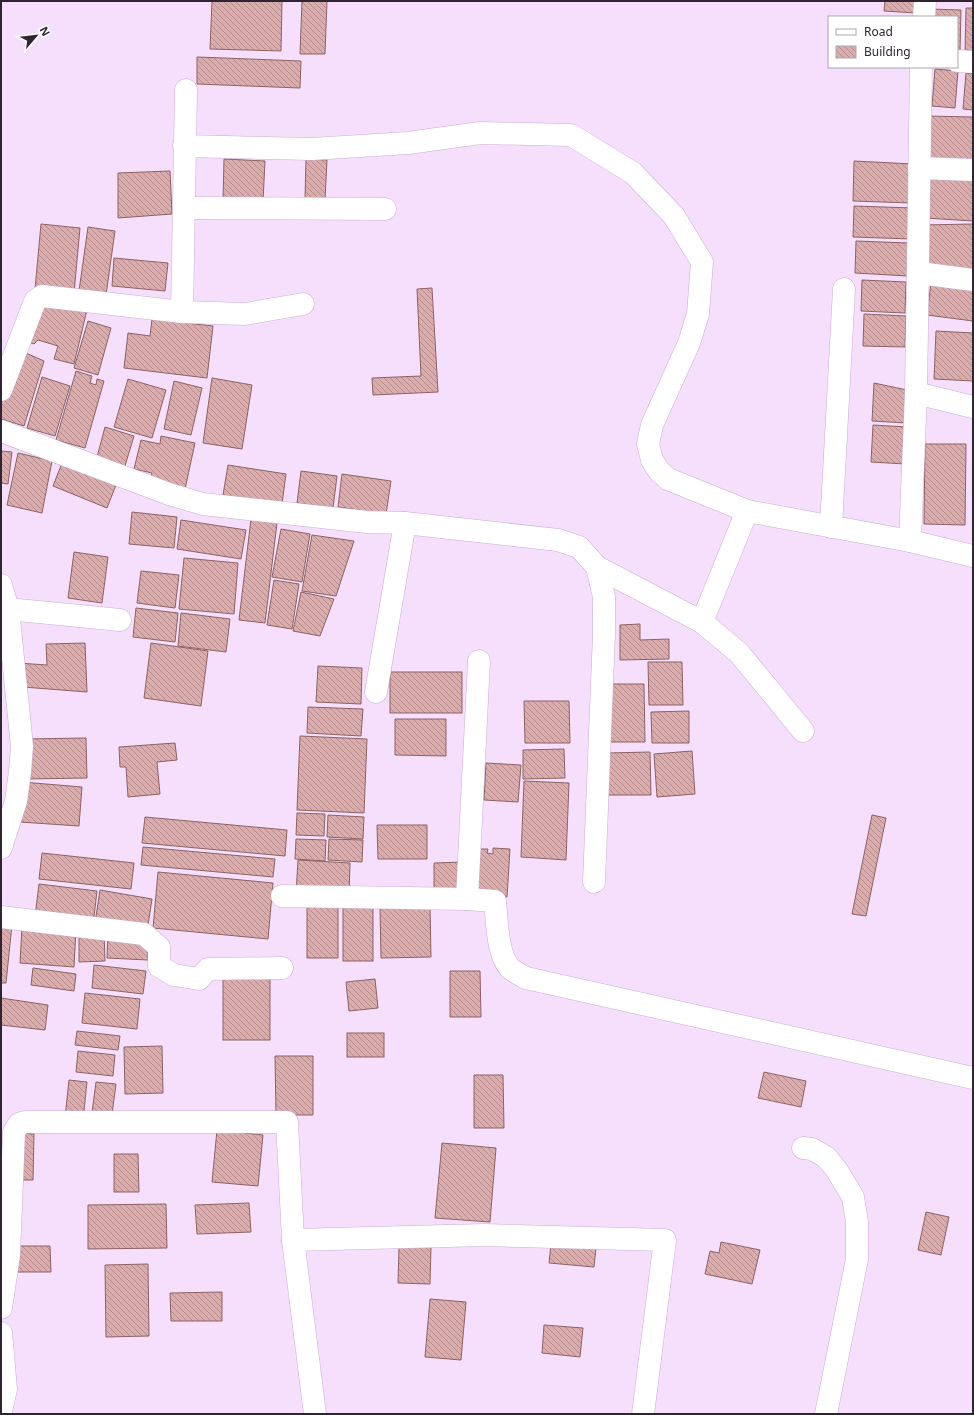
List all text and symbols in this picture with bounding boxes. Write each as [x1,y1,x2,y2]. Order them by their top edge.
north arrow [16,16,56,56]
legend [828,16,958,68]
text: Road [864,23,893,40]
text: N [37,24,54,39]
text: Building [864,43,911,60]

